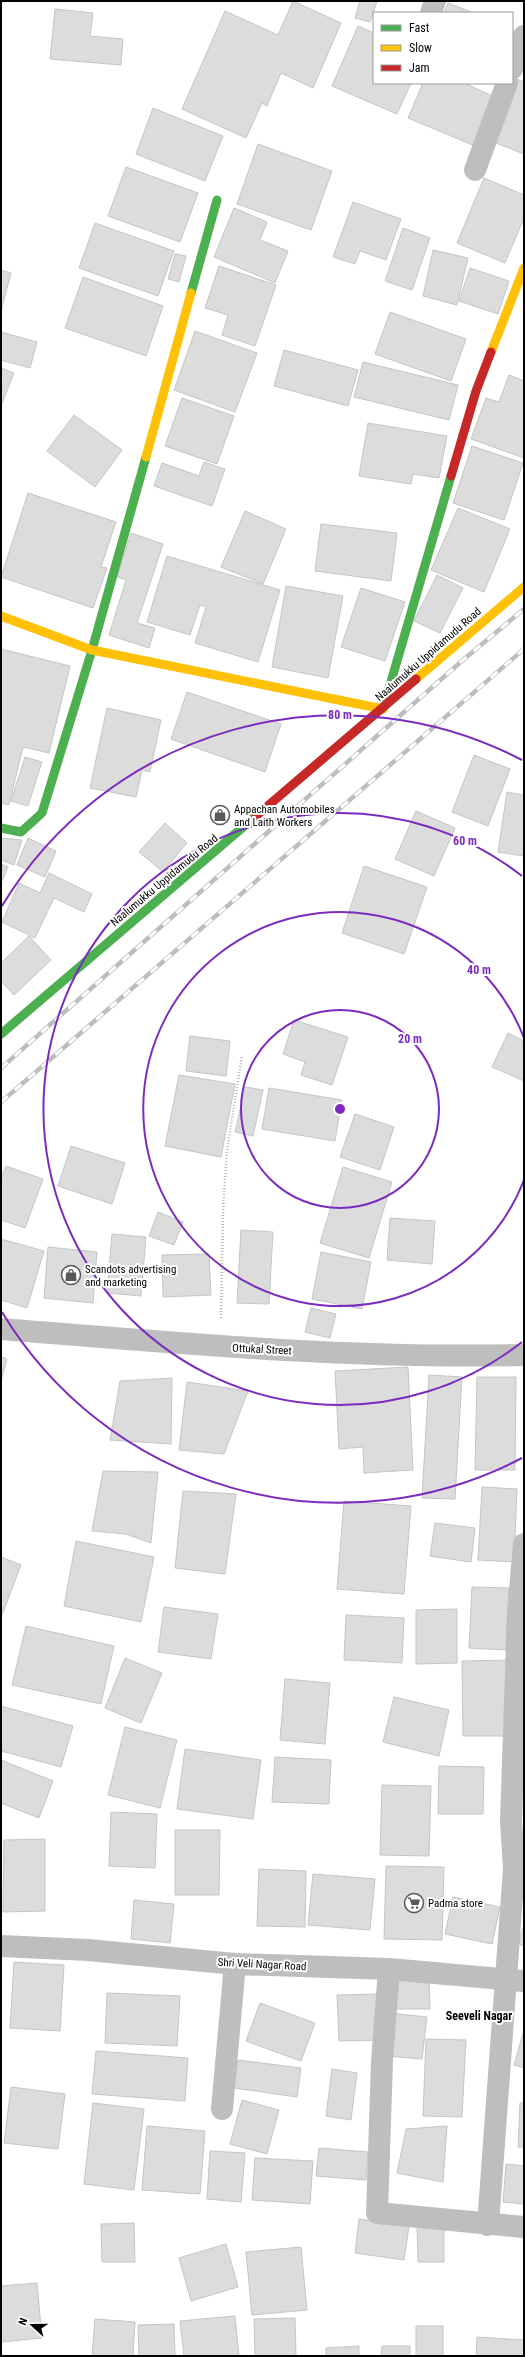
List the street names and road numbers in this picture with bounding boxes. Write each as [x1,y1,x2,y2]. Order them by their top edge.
street label: Naalumukku Uppidamudu Road [373,605,484,704]
street label: Naalumukku Uppidamudu Road [108,832,221,929]
street label: Ottukal Street [232,1341,292,1358]
street label: Shri Veli Nagar Road [217,1956,307,1973]

